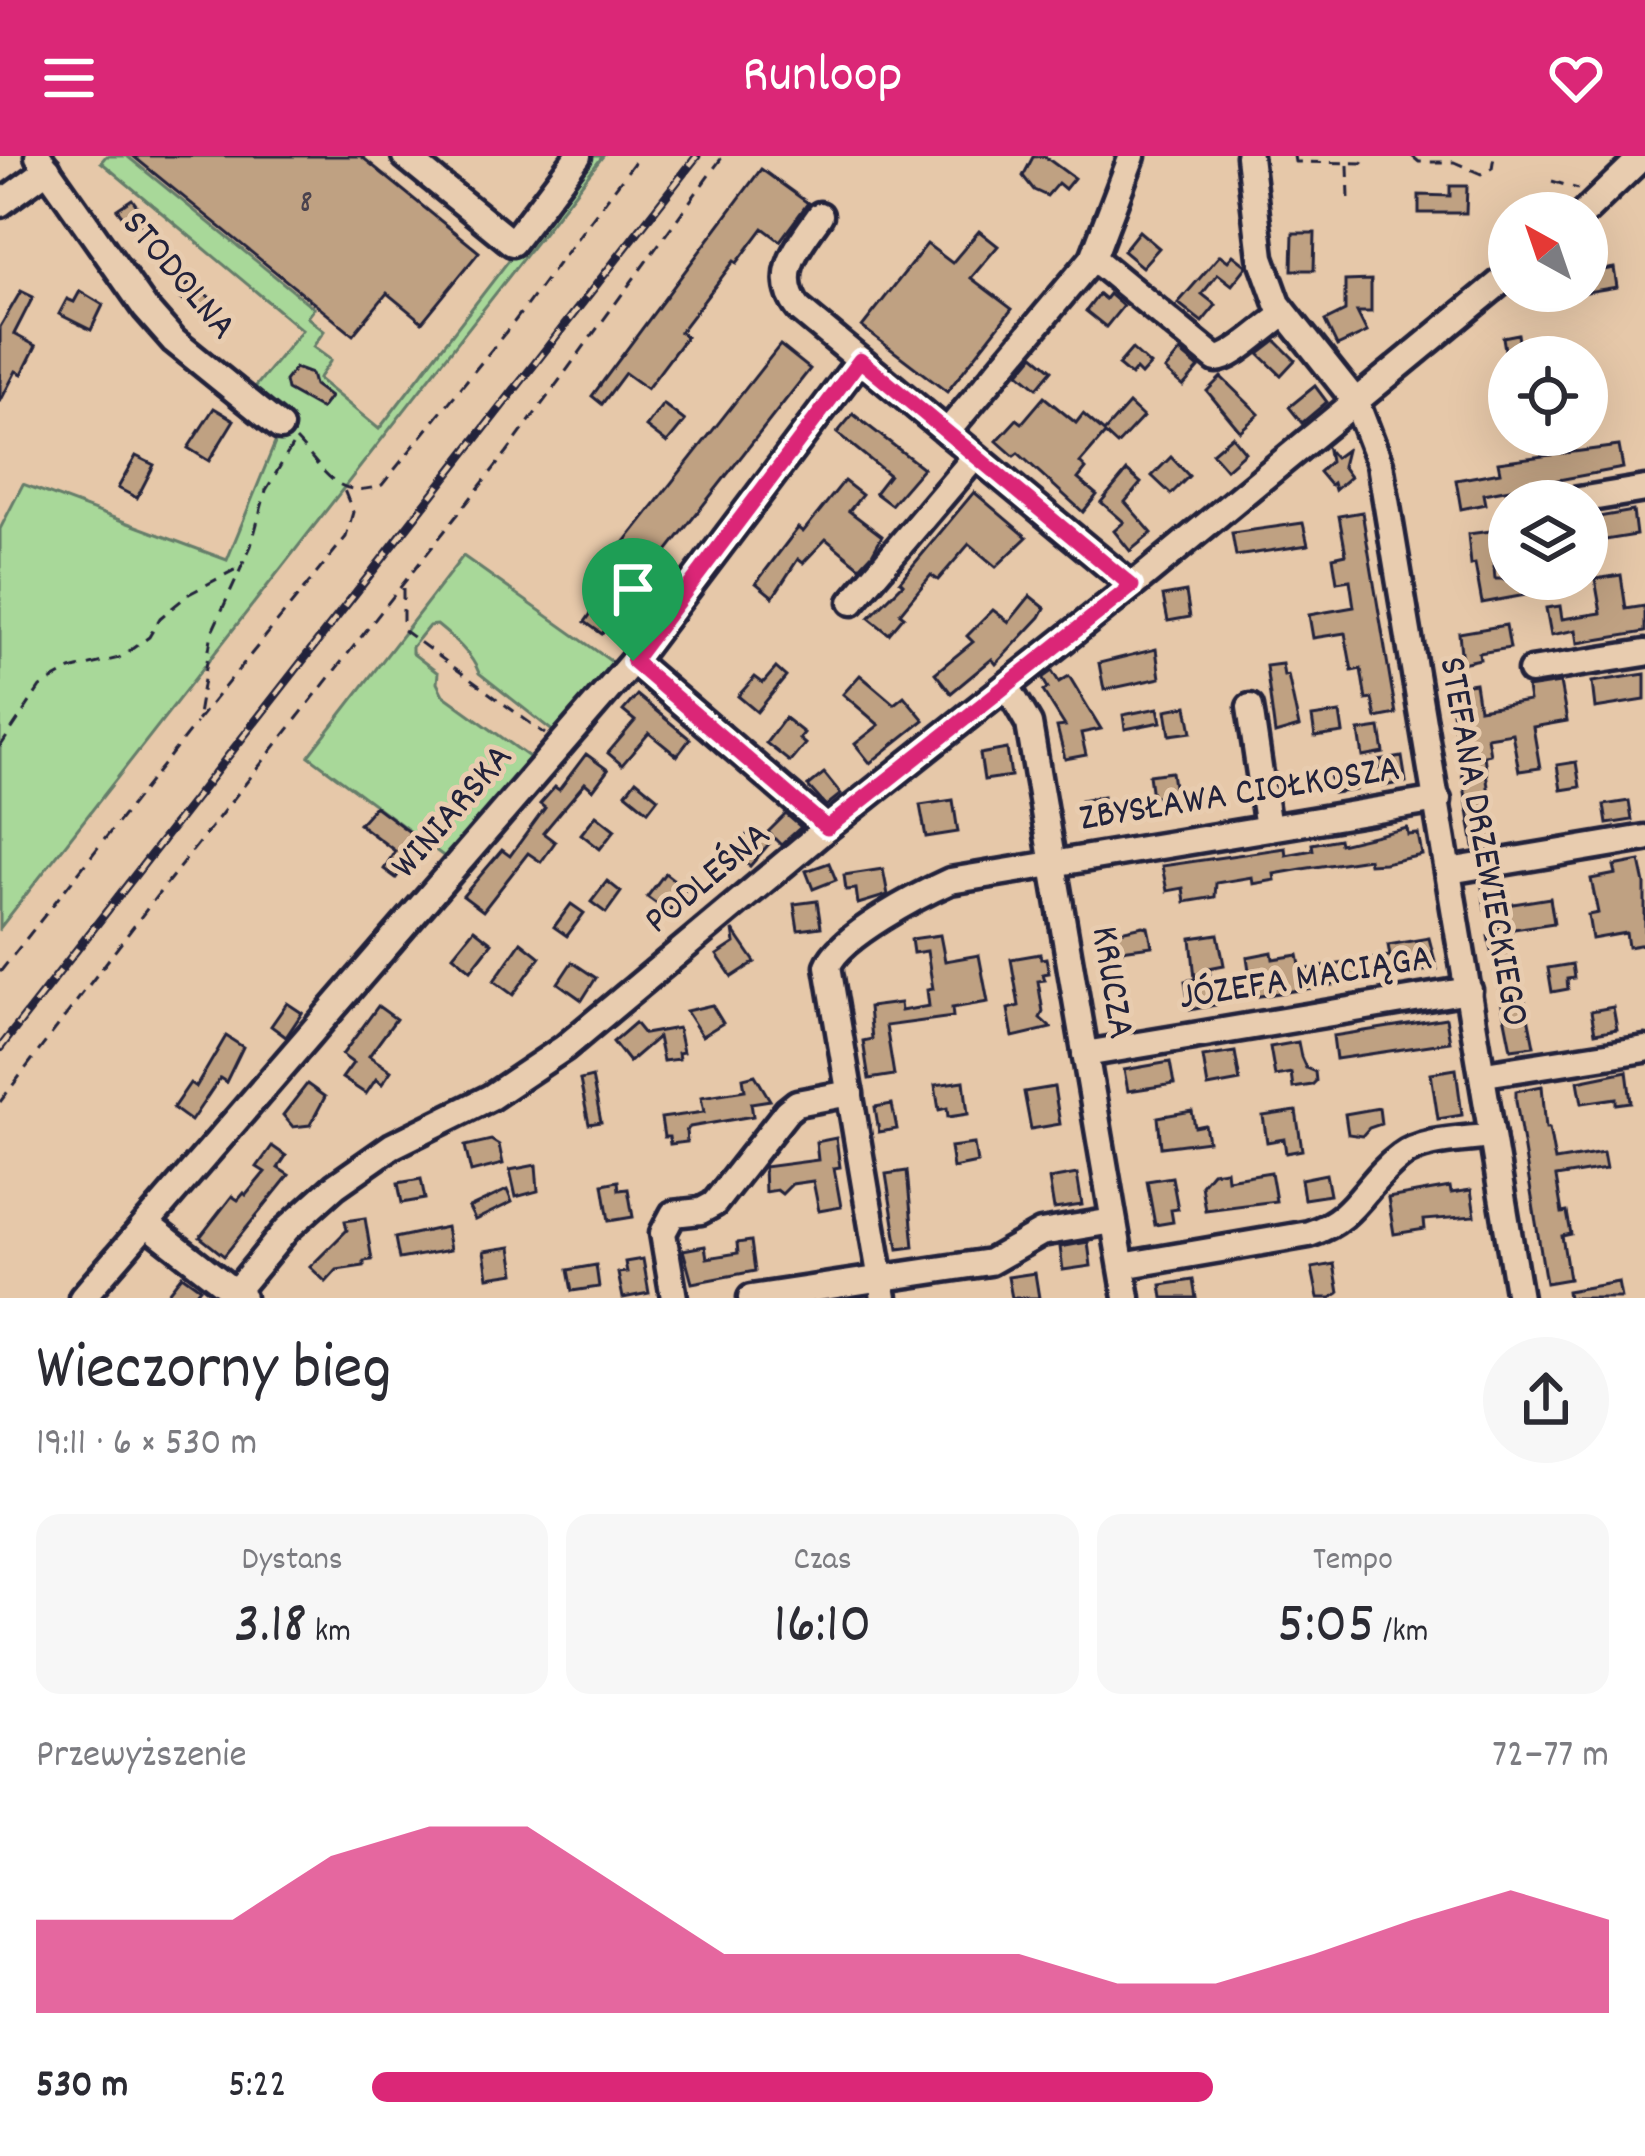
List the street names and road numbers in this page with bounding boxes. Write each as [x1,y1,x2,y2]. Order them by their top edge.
street label: STODOLNA [106,200,248,354]
street label: STEFANA DRZEWIECKIEGO [1421,653,1541,1031]
street label: WINIARSKA [380,734,528,892]
street label: ZBYSŁAWA CIOŁKOSZA [1076,744,1404,848]
street label: PODLEŚNA [634,811,784,949]
street label: KRUCZA [1074,923,1146,1043]
street label: JÓZEFA MACIĄGA [1175,933,1437,1027]

